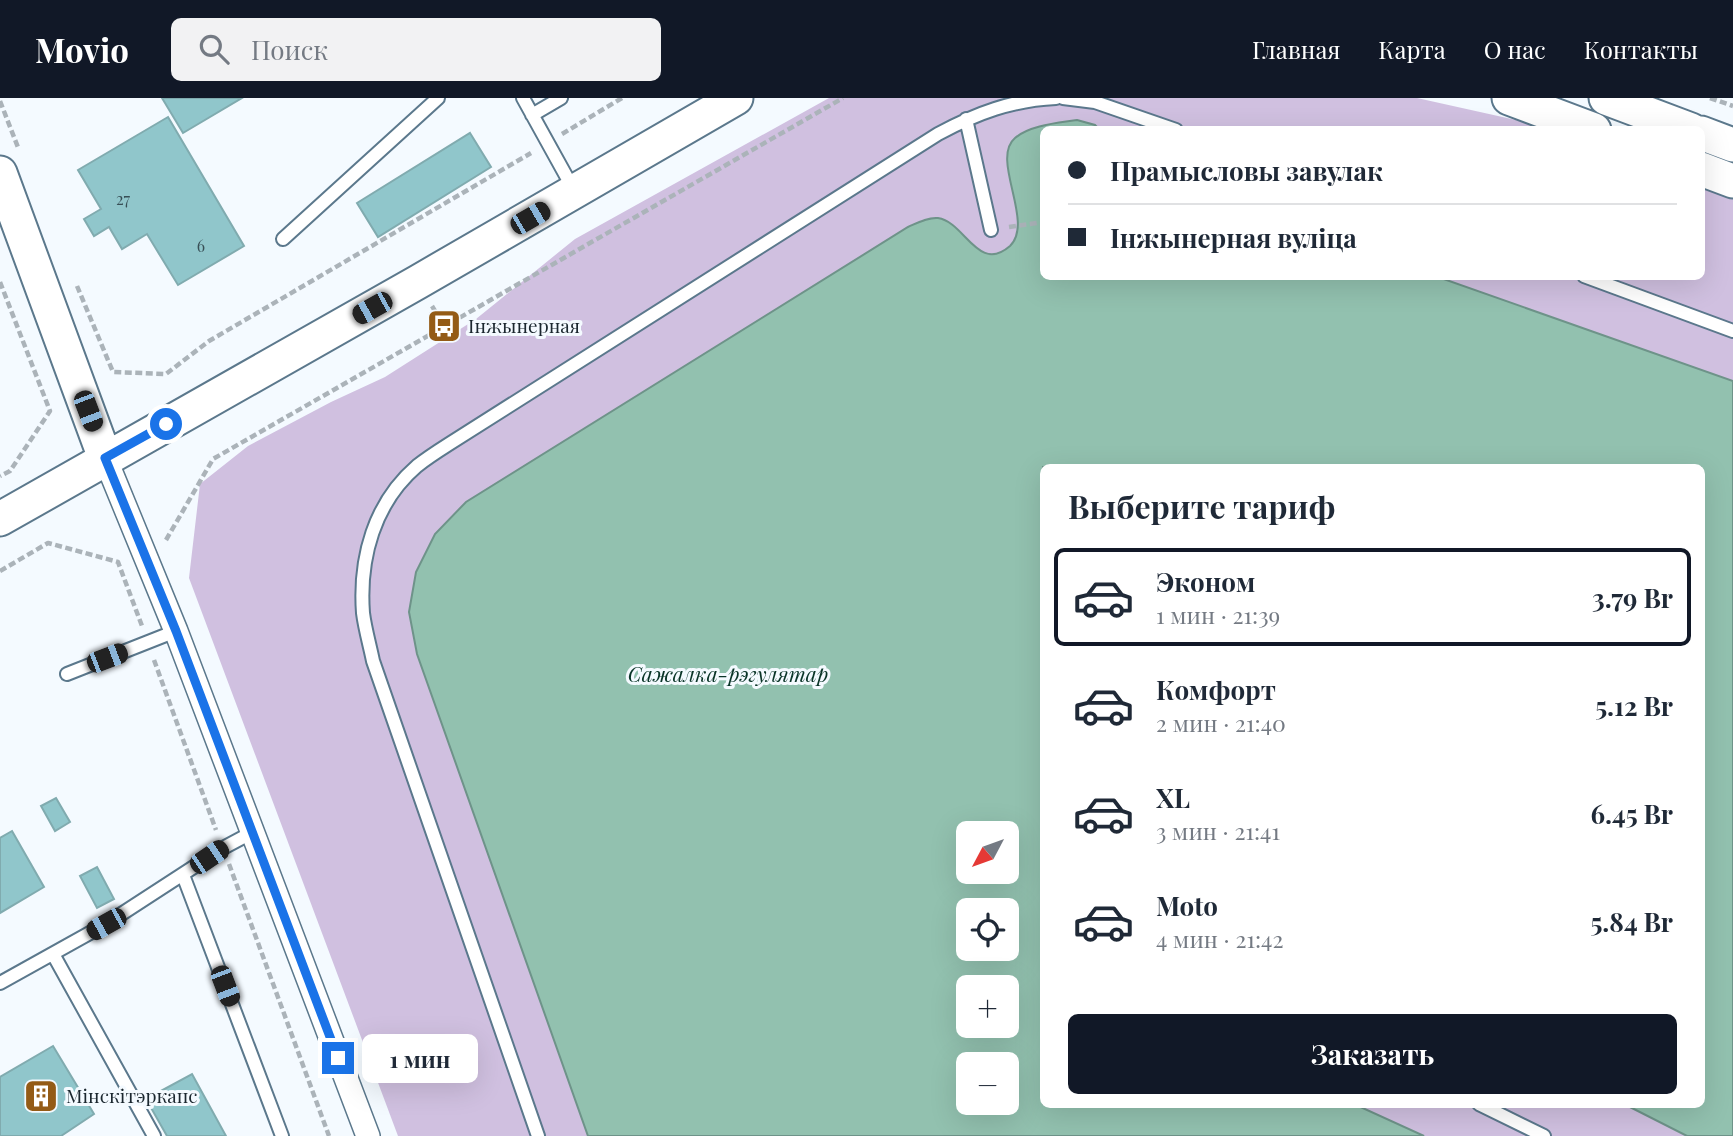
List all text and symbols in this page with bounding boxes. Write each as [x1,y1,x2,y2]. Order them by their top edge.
search box [171,18,661,81]
text: Movio [35,27,129,71]
icon: search [195,30,233,68]
text: Поиск [251,32,328,67]
text: Главная [1252,33,1340,65]
text: Карта [1378,33,1446,65]
text: О нас [1484,33,1546,65]
text: Контакты [1584,33,1698,65]
text: Прамысловы завулак [1110,153,1383,188]
house number: 27 [116,188,131,209]
car [507,198,554,238]
text: Інжынерная вуліца [1110,220,1357,255]
house number: 6 [197,235,205,256]
car [349,289,396,327]
bus stop icon: Інжынерная [425,307,463,345]
place label: Інжынерная [468,312,580,338]
car [71,388,106,434]
route start [150,408,182,440]
text: Выберите тариф [1068,484,1335,527]
text: Эконом [1156,564,1255,599]
icon: car [1072,566,1135,629]
text: 3.79 Br [1592,580,1673,615]
text: 1 мин · 21:39 [1156,599,1280,630]
car [84,641,131,675]
water label: Сажалка-рэгулятар [628,659,828,687]
text: Комфорт [1156,672,1276,707]
icon: car [1072,674,1135,737]
text: 5.12 Br [1595,688,1673,723]
text: 2 мин · 21:40 [1156,707,1286,738]
text: XL [1156,780,1190,815]
icon: car [1072,782,1135,845]
text: 6.45 Br [1591,796,1673,831]
text: 3 мин · 21:41 [1156,815,1280,846]
north arrow [956,821,1018,884]
map controls [956,821,1019,1115]
car [186,837,233,877]
text: Moto [1156,888,1218,923]
icon: car [1072,890,1135,953]
button: locate [956,898,1019,961]
text: 5.84 Br [1590,904,1673,939]
car [83,905,130,943]
text: 4 мин · 21:42 [1156,923,1283,954]
car [208,963,243,1009]
button: + [956,975,1019,1038]
button: Заказать [1068,1014,1677,1094]
callout: 1 мин [362,1034,478,1082]
route end [322,1042,354,1074]
text: 1 мин [390,1043,450,1074]
button: − [956,1052,1019,1115]
building icon: Мінскітэркапс [22,1077,60,1115]
place label: Мінскітэркапс [66,1082,198,1108]

